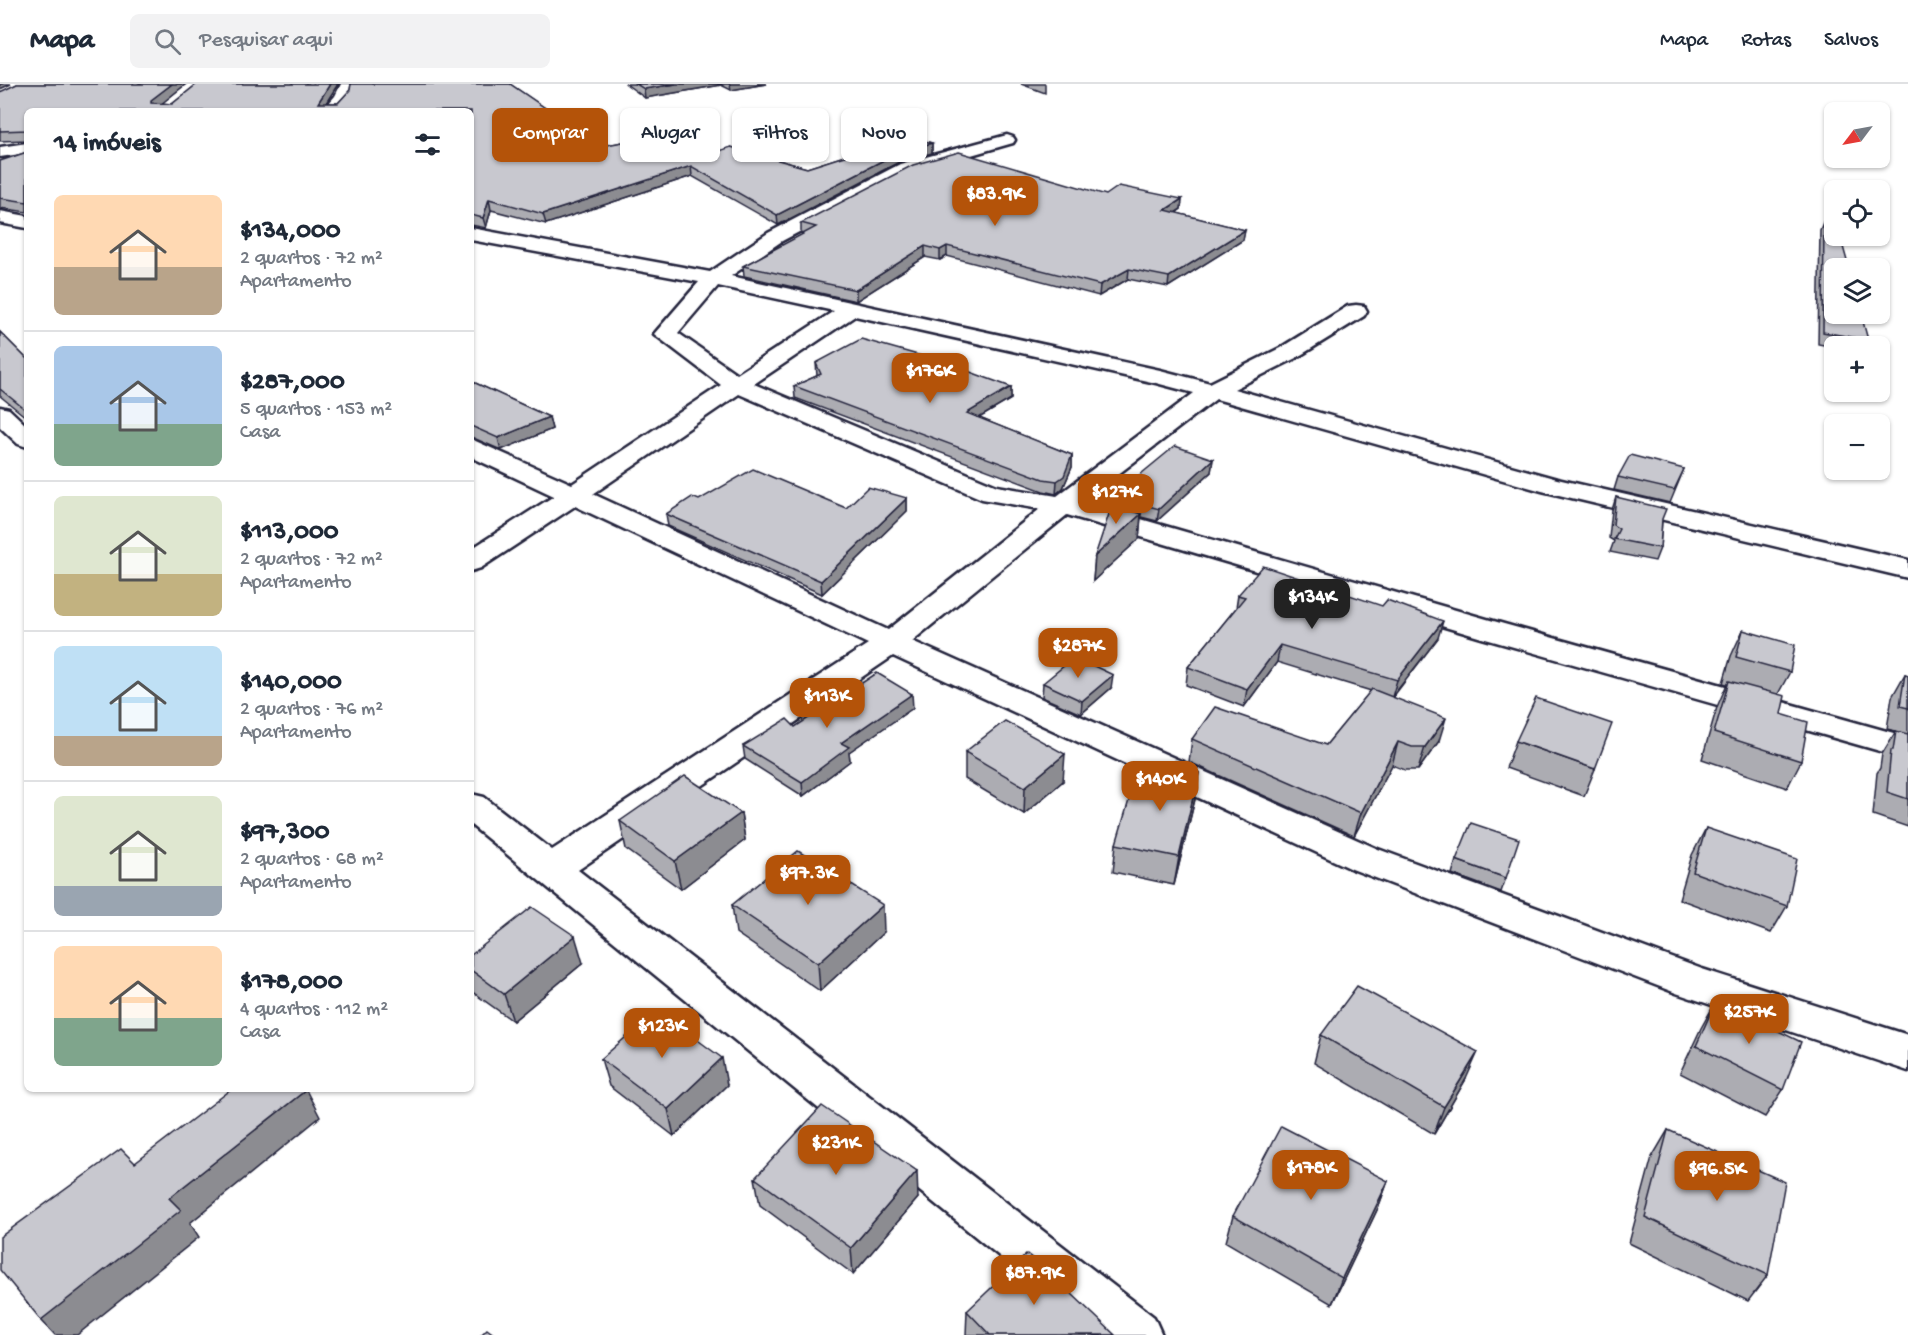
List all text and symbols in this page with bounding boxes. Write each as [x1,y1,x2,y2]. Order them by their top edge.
search box [130,14,550,68]
text: Mapa [30,25,94,58]
icon: search [151,25,184,58]
text: Pesquisar aqui [199,28,333,54]
text: Mapa [1660,29,1708,54]
text: Rotas [1741,29,1791,54]
text: Salvos [1824,29,1878,54]
north arrow [1824,102,1890,168]
map controls [1824,102,1890,480]
chip: Comprar [492,108,608,162]
chip: Alugar [620,108,720,162]
chip: Filtros [732,108,829,162]
chip: Novo [841,108,927,162]
icon: filters [411,128,444,161]
text: 14 imóveis [54,129,161,160]
pin: $83.9K [946,176,1044,227]
button: locate [1824,180,1890,246]
text: $83.9K [966,184,1024,207]
text: $134,000 [240,217,340,248]
icon: home [102,219,174,291]
text: 2 quartos · 72 m² [240,248,383,271]
button: layers [1824,258,1890,324]
text: Apartamento [240,271,352,294]
button: + [1824,336,1890,402]
pin: $176K [888,353,972,404]
text: $176K [906,361,954,384]
text: $287,000 [240,368,345,399]
icon: home [102,370,174,442]
text: 5 quartos · 153 m² [240,399,392,422]
button: − [1824,414,1890,480]
text: Casa [240,422,280,445]
pin: $127K [1074,474,1158,525]
text: $127K [1092,482,1140,505]
text: $113,000 [240,518,339,549]
icon: home [102,520,174,592]
text: 2 quartos · 72 m² [240,549,383,572]
text: Apartamento [240,572,352,595]
pin: $134K [1270,579,1354,630]
text: $134K [1288,587,1336,610]
pin: $287K [1036,628,1120,679]
text: $287K [1052,636,1104,659]
text: $140,000 [240,668,342,699]
icon: home [102,670,174,742]
pin: $113K [785,678,869,729]
text: $113K [804,686,850,709]
text: 2 quartos · 76 m² [240,699,383,722]
text: Apartamento [240,722,352,745]
pin: $140K [1118,761,1202,812]
text: $140K [1136,769,1184,792]
text: $97,300 [240,818,329,849]
icon: home [102,820,174,892]
text: 2 quartos · 68 m² [240,849,384,872]
pin: $97.3K [759,855,857,906]
text: $97.3K [779,863,837,886]
text: Apartamento [240,872,352,895]
text: $178,000 [240,968,342,999]
icon: home [102,970,174,1042]
pin: $257K [1707,994,1791,1045]
text: 4 quartos · 112 m² [240,999,388,1022]
text: $257K [1724,1002,1774,1025]
pin: $123K [620,1008,704,1059]
text: $123K [638,1016,686,1039]
text: Casa [240,1022,280,1045]
pin: $231K [794,1125,878,1176]
text: $231K [812,1133,860,1156]
pin: $178K [1269,1150,1353,1201]
pin: $96.5K [1668,1151,1766,1202]
text: $178K [1286,1158,1336,1181]
text: $96.5K [1689,1159,1745,1182]
pin: $87.9K [985,1255,1083,1306]
text: $87.9K [1005,1263,1063,1286]

